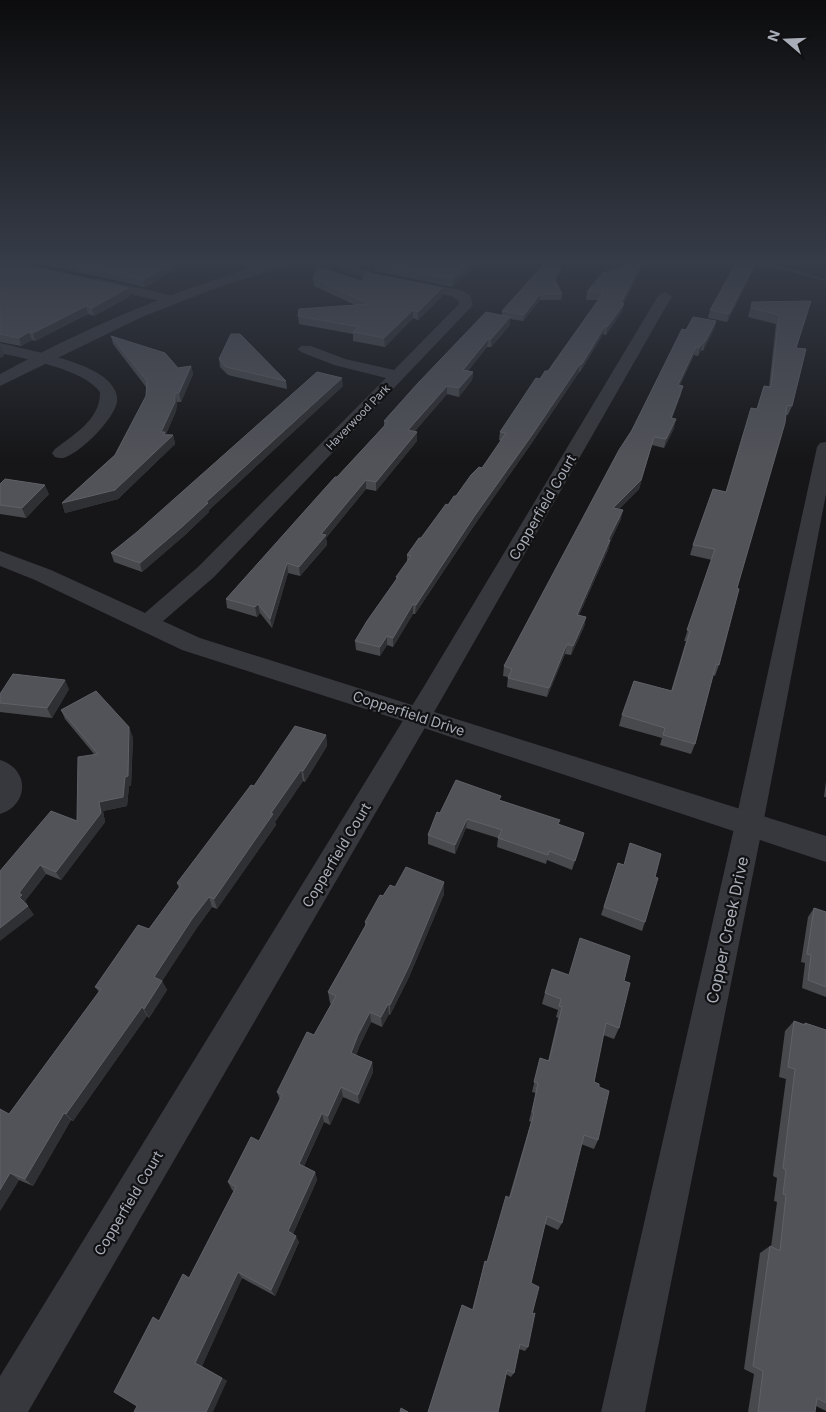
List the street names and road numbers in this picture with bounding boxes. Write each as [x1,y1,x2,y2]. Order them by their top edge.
street label: Haverwood Park [323,381,393,453]
street label: Copperfield Court [505,451,579,563]
street label: Copperfield Drive [351,687,467,739]
street label: Copperfield Court [298,799,374,910]
street label: Copper Creek Drive [702,855,752,1005]
street label: Copperfield Court [90,1147,166,1258]

